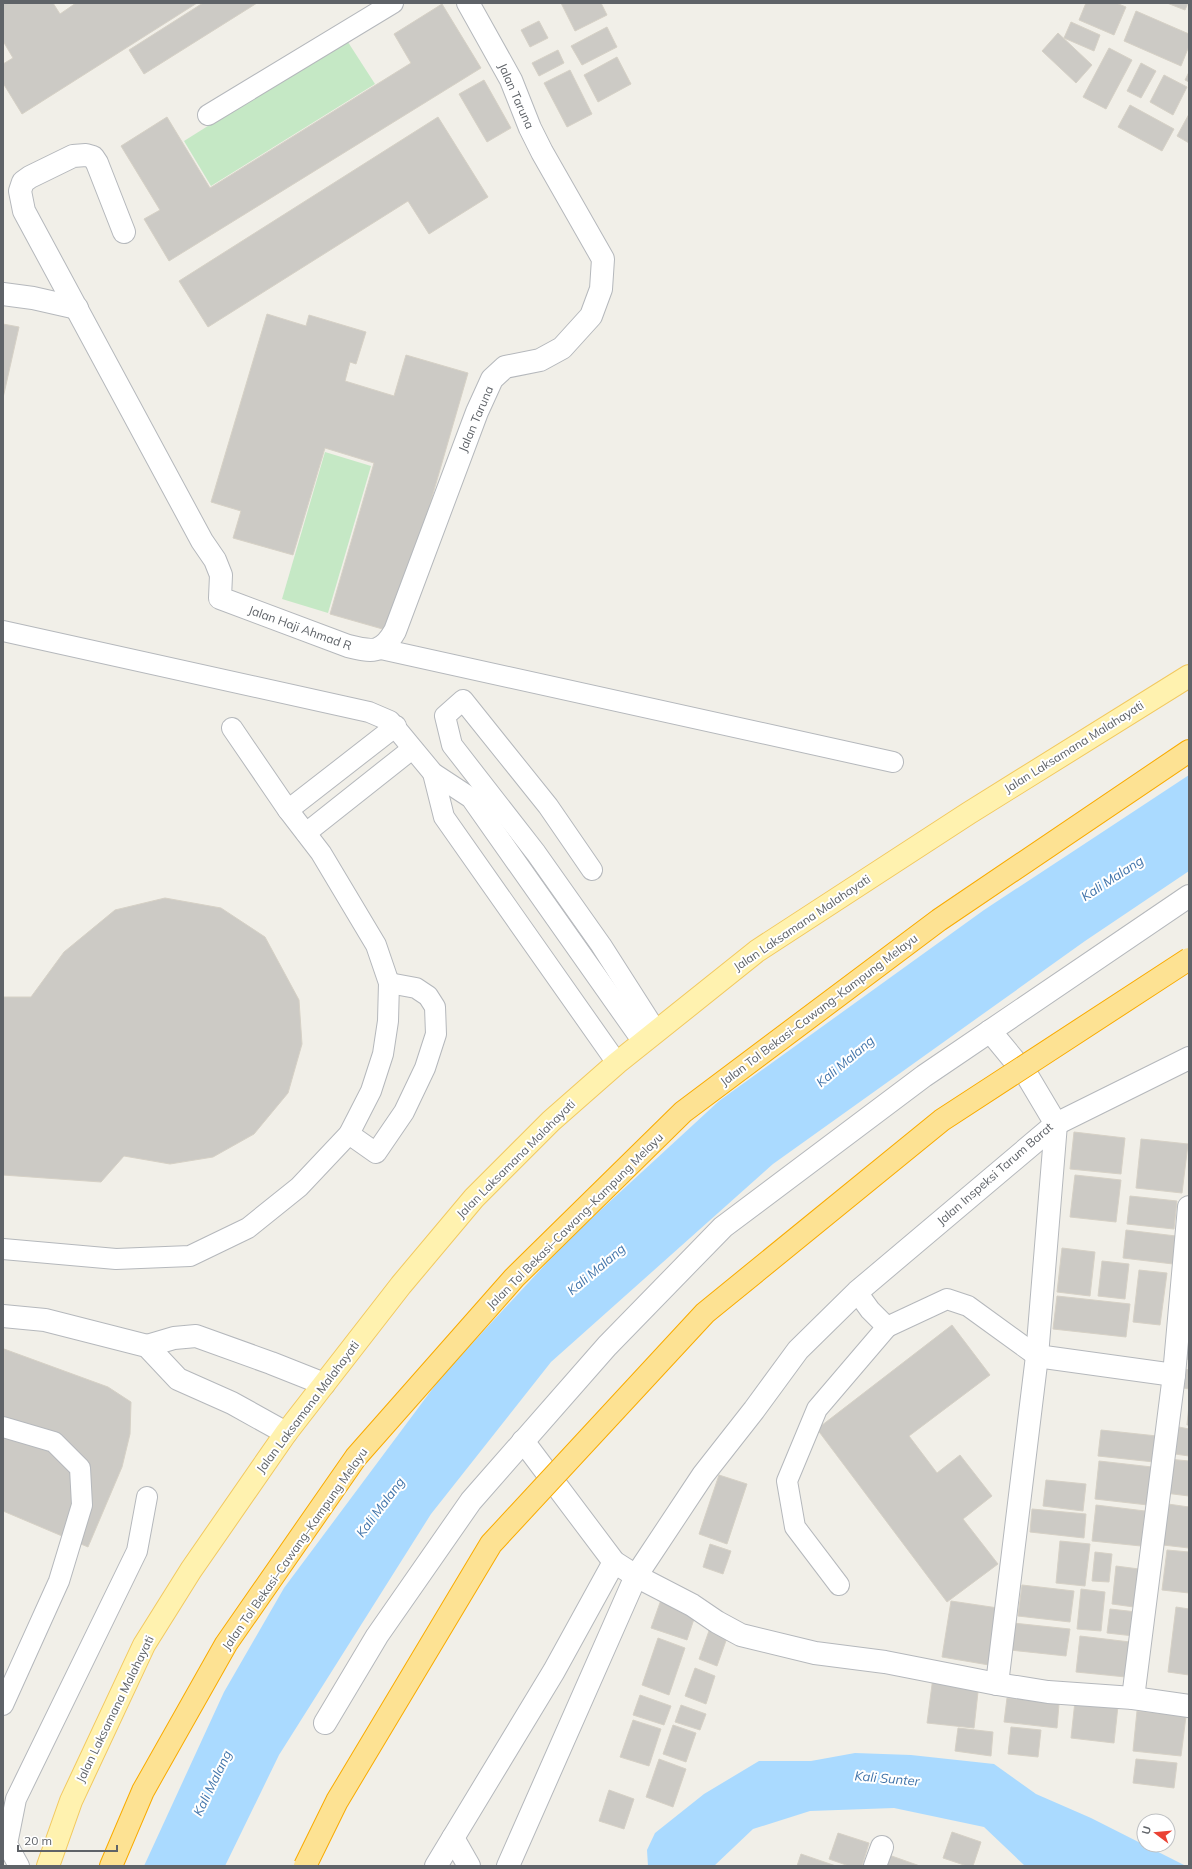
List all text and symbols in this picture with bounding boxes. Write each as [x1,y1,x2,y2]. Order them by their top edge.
street label: Jalan Taruna [495,61,538,131]
street label: Jalan Taruna [455,383,496,454]
street label: Jalan Haji Ahmad R [246,602,354,653]
street label: Jalan Laksamana Malahayati [1001,697,1146,796]
water label: Kali Malang [1078,852,1146,904]
street label: Jalan Laksamana Malahayati [731,871,873,974]
street label: Jalan Tol Bekasi–Cawang–Kampung Melayu [717,930,920,1089]
water label: Kali Malang [813,1032,877,1090]
street label: Jalan Laksamana Malahayati [453,1096,578,1221]
street label: Jalan Inspeksi Tarum Barat [934,1119,1056,1228]
street label: Jalan Tol Bekasi–Cawang–Kampung Melayu [483,1129,666,1312]
water label: Kali Malang [564,1240,628,1298]
street label: Jalan Laksamana Malahayati [253,1338,362,1476]
street label: Jalan Tol Bekasi–Cawang–Kampung Melayu [219,1445,371,1653]
water label: Kali Malang [352,1474,408,1540]
street label: Jalan Laksamana Malahayati [72,1633,157,1785]
water label: Kali Malang [189,1747,235,1818]
water label: Kali Sunter [854,1767,921,1789]
north arrow [1136,1813,1176,1853]
text: U [1139,1824,1154,1836]
scale bar [18,1827,117,1853]
text: 20 m [24,1833,52,1848]

